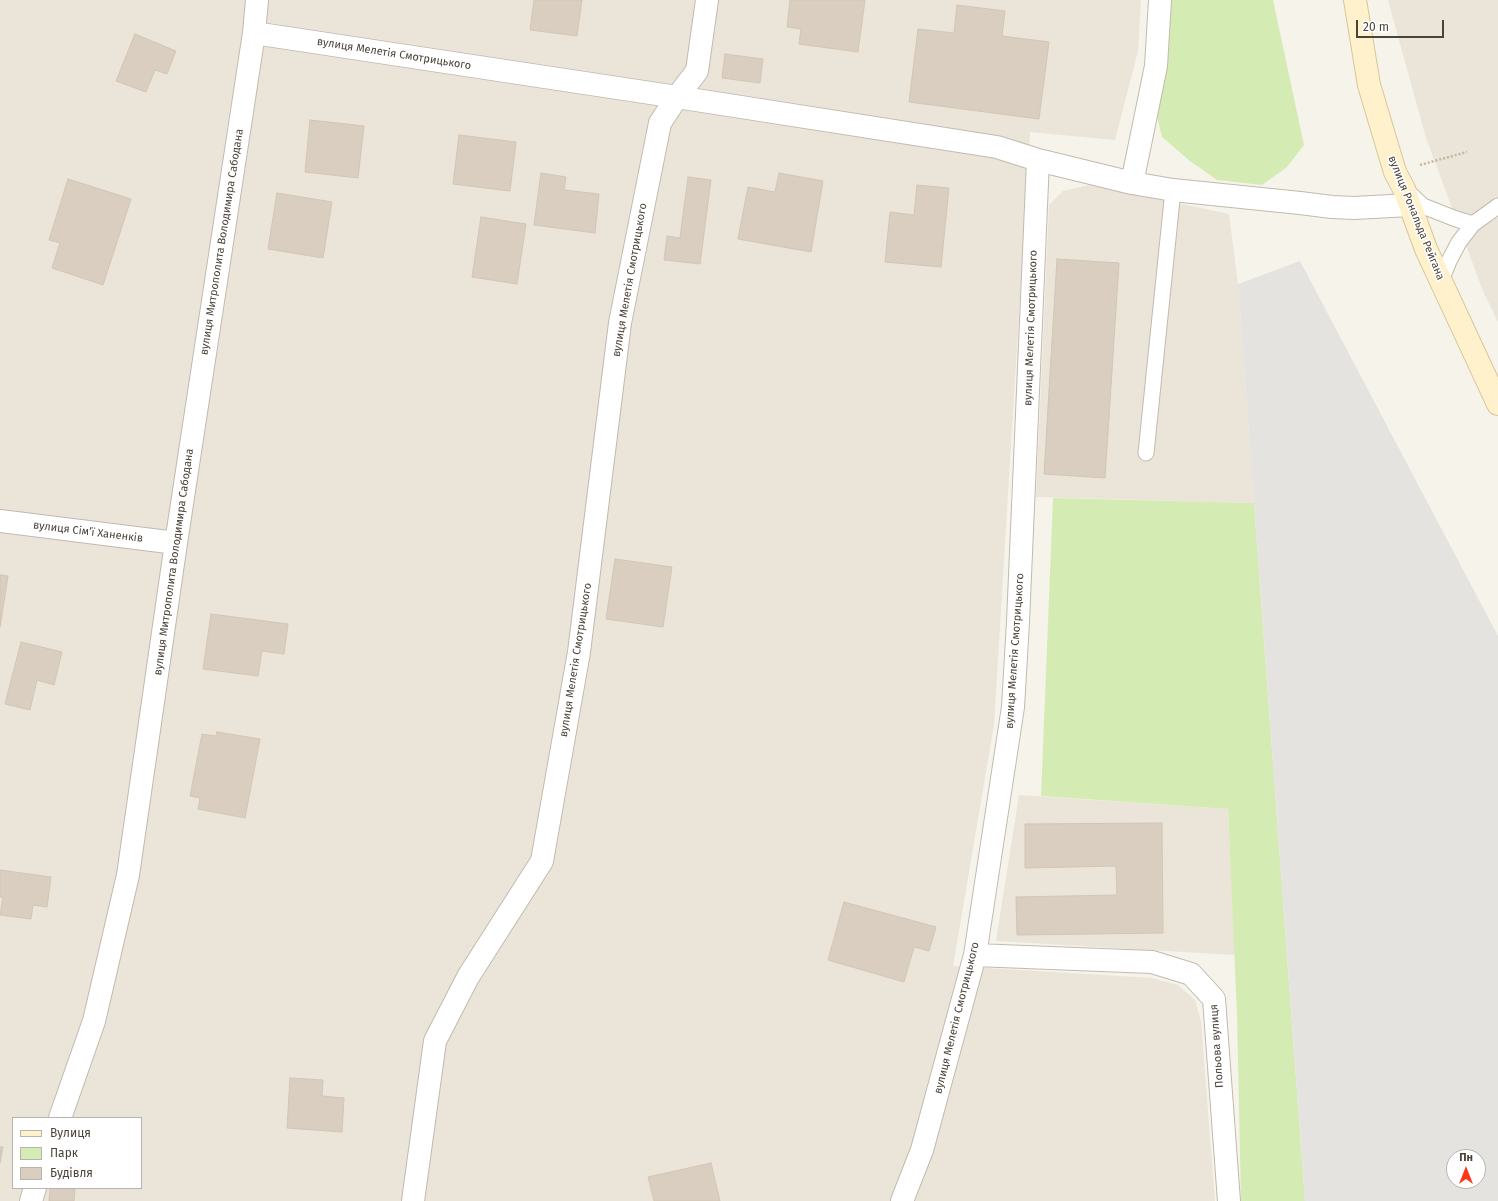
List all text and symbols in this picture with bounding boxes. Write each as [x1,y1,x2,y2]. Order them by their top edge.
scale bar [1358,12,1446,38]
text: 20 m [1363,20,1389,34]
street label: вулиця Мелетія Смотрицького [316,35,472,73]
street label: вулиця Митрополита Володимира Сабодана [198,128,246,356]
street label: вулиця Рональда Рейгана [1385,154,1447,282]
street label: вулиця Мелетія Смотрицького [610,202,650,358]
street label: вулиця Мелетія Смотрицького [1022,250,1040,406]
street label: вулиця Митрополита Володимира Сабодана [152,448,196,676]
street label: вулиця Сімʼї Ханенків [32,519,144,545]
street label: вулиця Мелетія Смотрицького [1003,573,1027,729]
street label: вулиця Мелетія Смотрицького [557,582,595,738]
street label: вулиця Мелетія Смотрицького [932,941,982,1095]
street label: Польова вулиця [1207,1004,1227,1088]
legend [12,1117,142,1189]
text: Вулиця [50,1126,91,1140]
text: Парк [50,1146,78,1160]
north arrow [1446,1149,1486,1189]
text: Пн [1459,1151,1473,1164]
text: Будівля [50,1166,93,1180]

